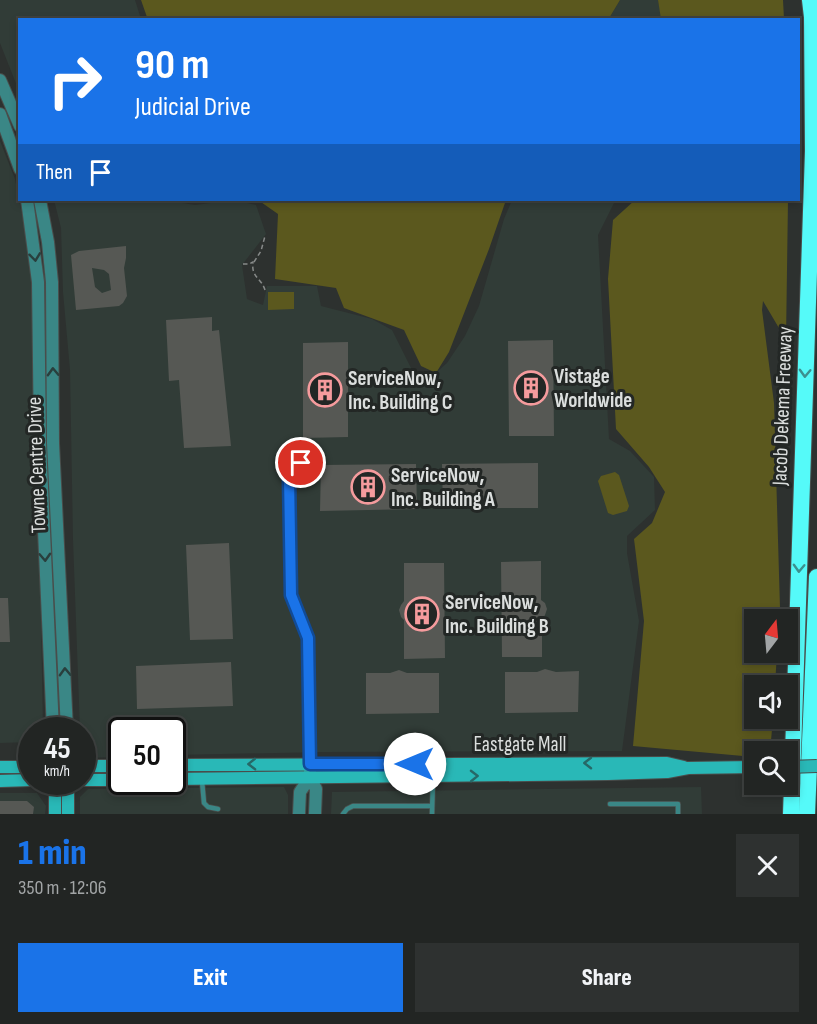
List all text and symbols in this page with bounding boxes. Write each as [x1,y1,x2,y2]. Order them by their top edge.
text: 90 m [135,40,209,91]
icon: right [36,42,114,120]
text: Judicial Drive [135,91,251,123]
icon: arrive [84,156,117,189]
text: Then [36,159,72,186]
one-way arrow [29,253,41,262]
street label: Jacob Dekema Freeway [767,326,798,487]
place label: Vistage Worldwide [554,364,632,413]
place label: ServiceNow, Inc. Building C [348,366,453,415]
one-way arrow [47,368,59,377]
one-way arrow [799,369,812,378]
building icon: Vistage Worldwide [513,370,549,406]
building icon: ServiceNow, Inc. Building C [307,372,343,408]
street label: Towne Centre Drive [22,396,51,534]
pin [275,437,326,488]
icon: arrive [284,446,317,479]
place label: ServiceNow, Inc. Building A [391,463,496,512]
building icon: ServiceNow, Inc. Building A [350,469,386,505]
one-way arrow [39,553,52,562]
one-way arrow [792,564,805,573]
place label: ServiceNow, Inc. Building B [445,590,549,639]
building icon: ServiceNow, Inc. Building B [404,596,440,632]
north arrow [744,609,798,663]
map controls [744,609,798,795]
one-way arrow [59,668,72,677]
button: sound [744,675,798,729]
speed limit sign: 50 [108,717,186,795]
text: 45 [43,731,71,767]
position arrow [383,732,447,796]
street label: Eastgate Mall [474,732,566,757]
button: search [744,741,798,795]
one-way arrow [583,757,592,769]
one-way arrow [247,758,256,770]
text: km/h [44,762,70,781]
one-way arrow [469,770,478,782]
text: 1 min [18,832,86,875]
button: close [736,834,799,897]
text: 350 m · 12:06 [18,876,107,900]
button: Exit [18,943,403,1012]
button: Share [415,943,799,1012]

